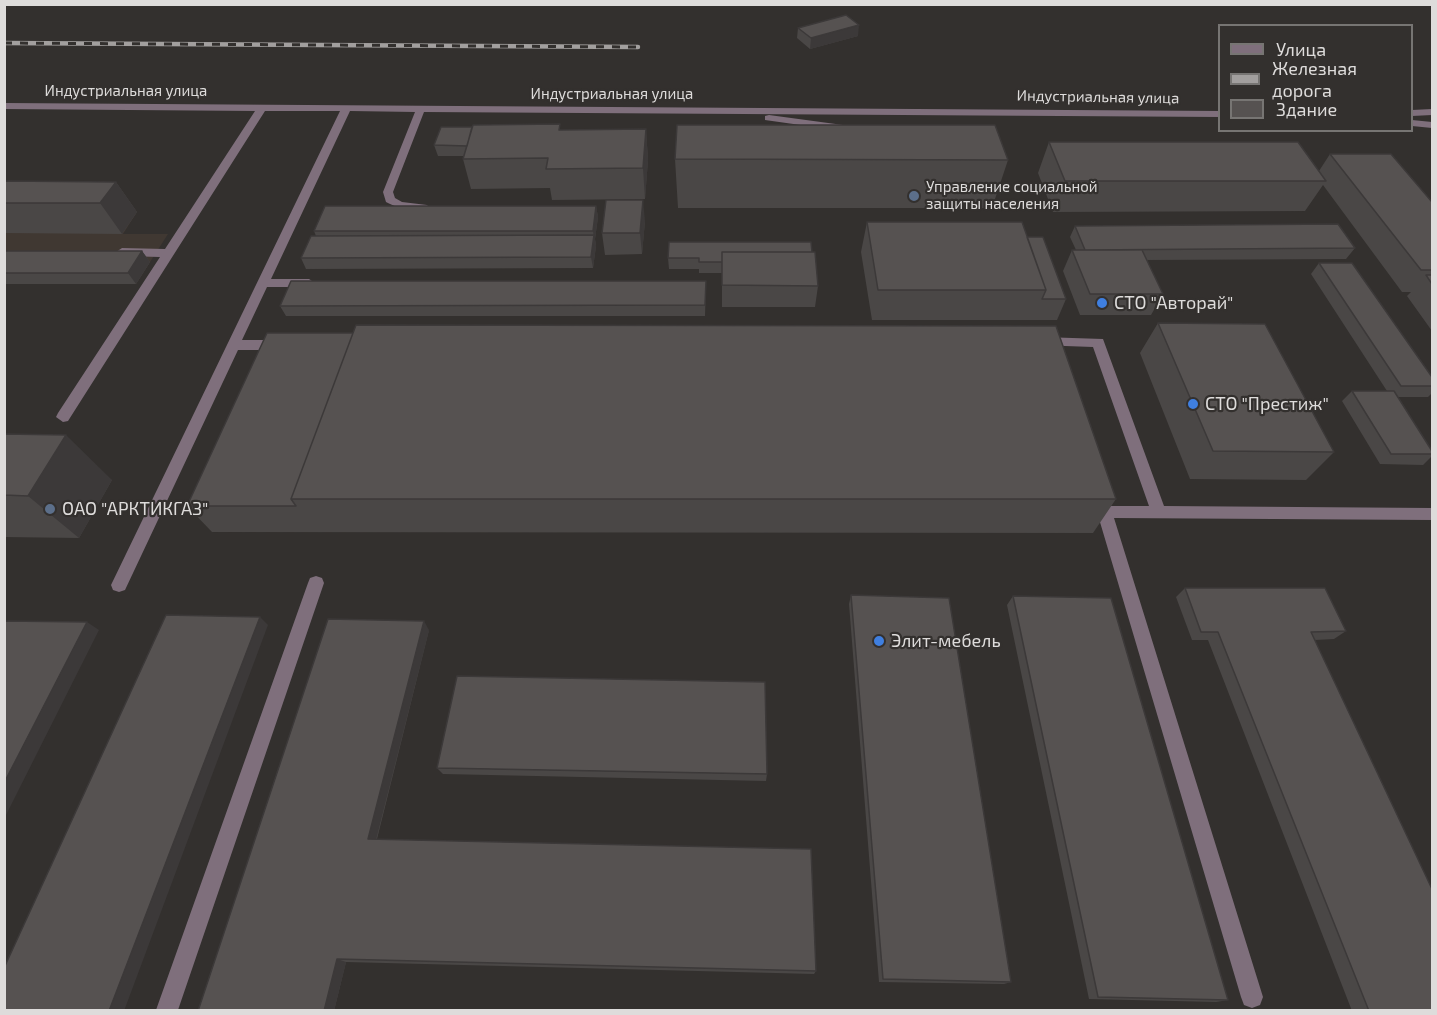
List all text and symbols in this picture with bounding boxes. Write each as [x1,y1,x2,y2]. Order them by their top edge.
legend [1218,24,1413,132]
text: Улица [1276,38,1326,60]
text: Железная дорога [1272,57,1357,101]
street label: Индустриальная улица [45,82,207,100]
street label: Индустриальная улица [531,85,693,103]
street label: Индустриальная улица [1016,87,1180,107]
text: Здание [1276,98,1337,120]
place label: Управление социальной защиты населения [926,178,1098,213]
marker: Управление социальной защиты населения [907,189,921,203]
place label: СТО "Авторай" [1114,292,1233,314]
marker: СТО "Авторай" [1095,296,1109,310]
place label: СТО "Престиж" [1205,393,1329,415]
marker: СТО "Престиж" [1186,397,1200,411]
place label: ОАО "АРКТИКГАЗ" [62,498,208,520]
marker: ОАО "АРКТИКГАЗ" [43,502,57,516]
place label: Элит-мебель [891,630,1001,652]
marker: Элит-мебель [872,634,886,648]

